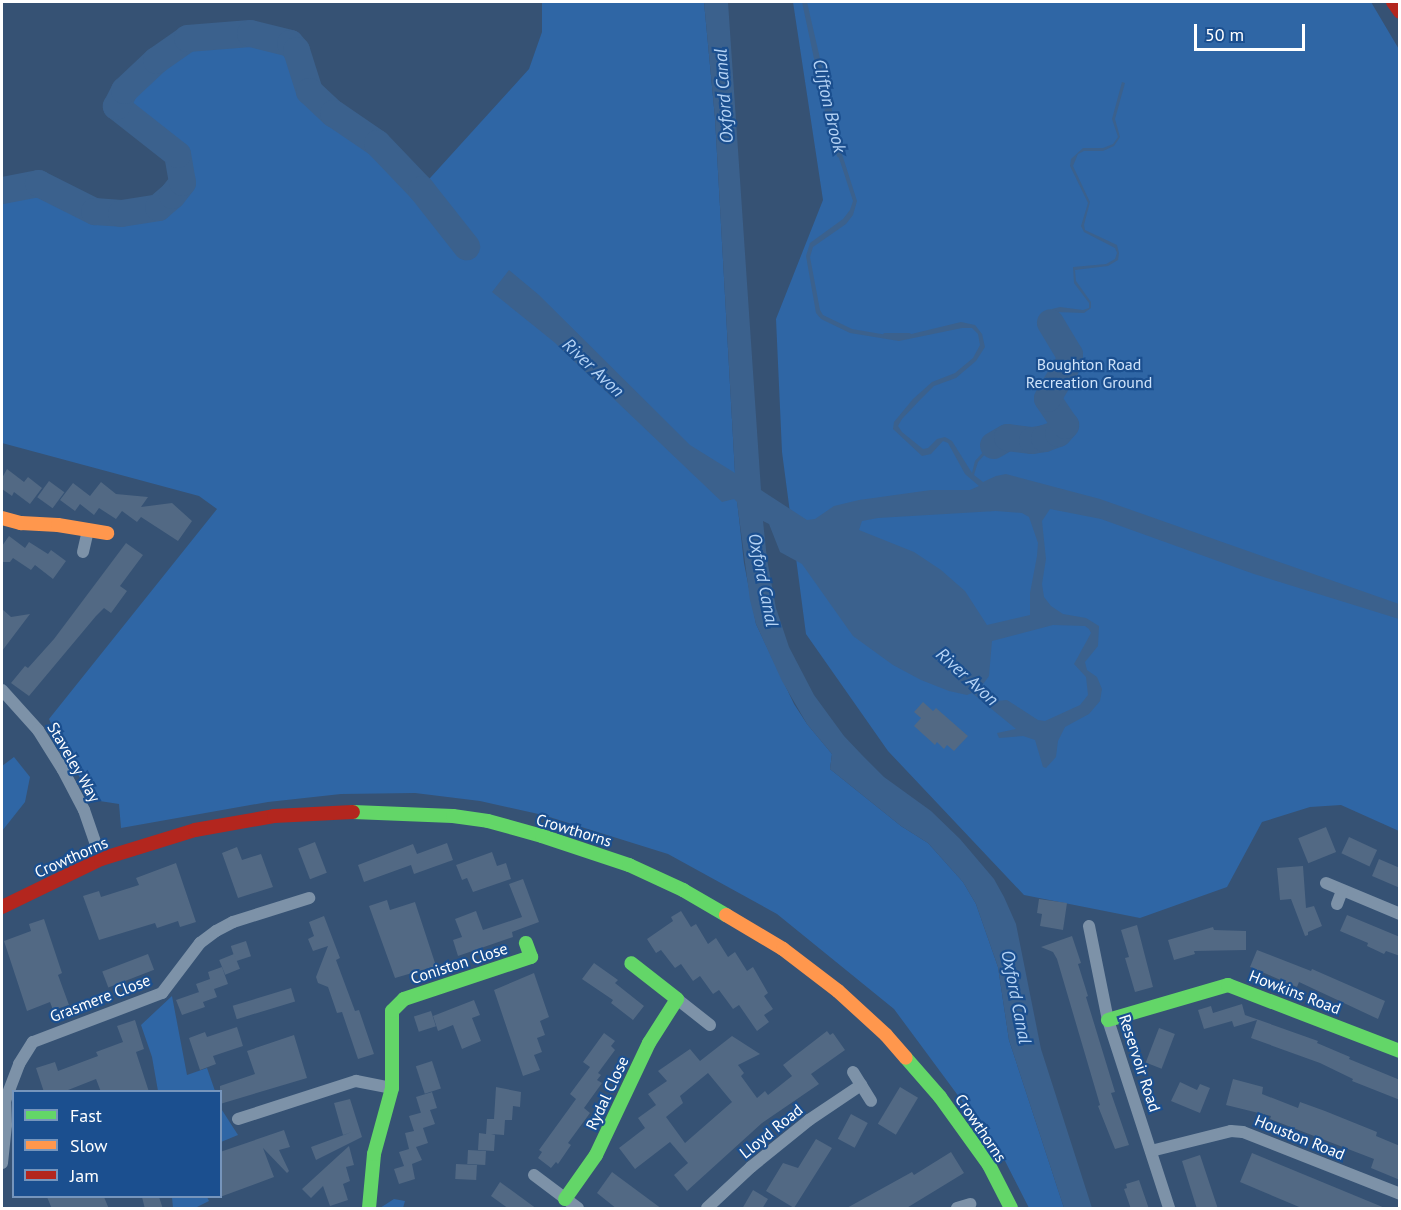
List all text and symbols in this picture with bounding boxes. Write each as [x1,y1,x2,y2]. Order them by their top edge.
scale bar [1197,12,1308,50]
text: 50 m [1205,23,1244,46]
water label: Oxford Canal [710,48,738,144]
water label: Clifton Brook [808,57,850,155]
water label: River Avon [557,334,629,402]
park label: Boughton Road Recreation Ground [1026,354,1152,392]
water label: Oxford Canal [743,531,783,629]
water label: River Avon [931,643,1003,711]
street label: Staveley Way [43,718,105,806]
street label: Crowthorns [534,809,614,851]
street label: Crowthorns [31,832,111,882]
street label: Coniston Close [408,938,510,988]
water label: Oxford Canal [996,948,1036,1046]
street label: Howkins Road [1247,966,1343,1018]
street label: Grasmere Close [47,970,153,1026]
street label: Reservoir Road [1115,1012,1165,1114]
street label: Rydal Close [582,1053,632,1133]
legend [12,1090,222,1198]
street label: Crowthorns [951,1090,1011,1166]
street label: Lloyd Road [736,1100,806,1162]
text: Fast [70,1104,102,1127]
street label: Houston Road [1252,1110,1348,1164]
text: Slow [70,1134,108,1157]
text: Jam [70,1164,99,1187]

